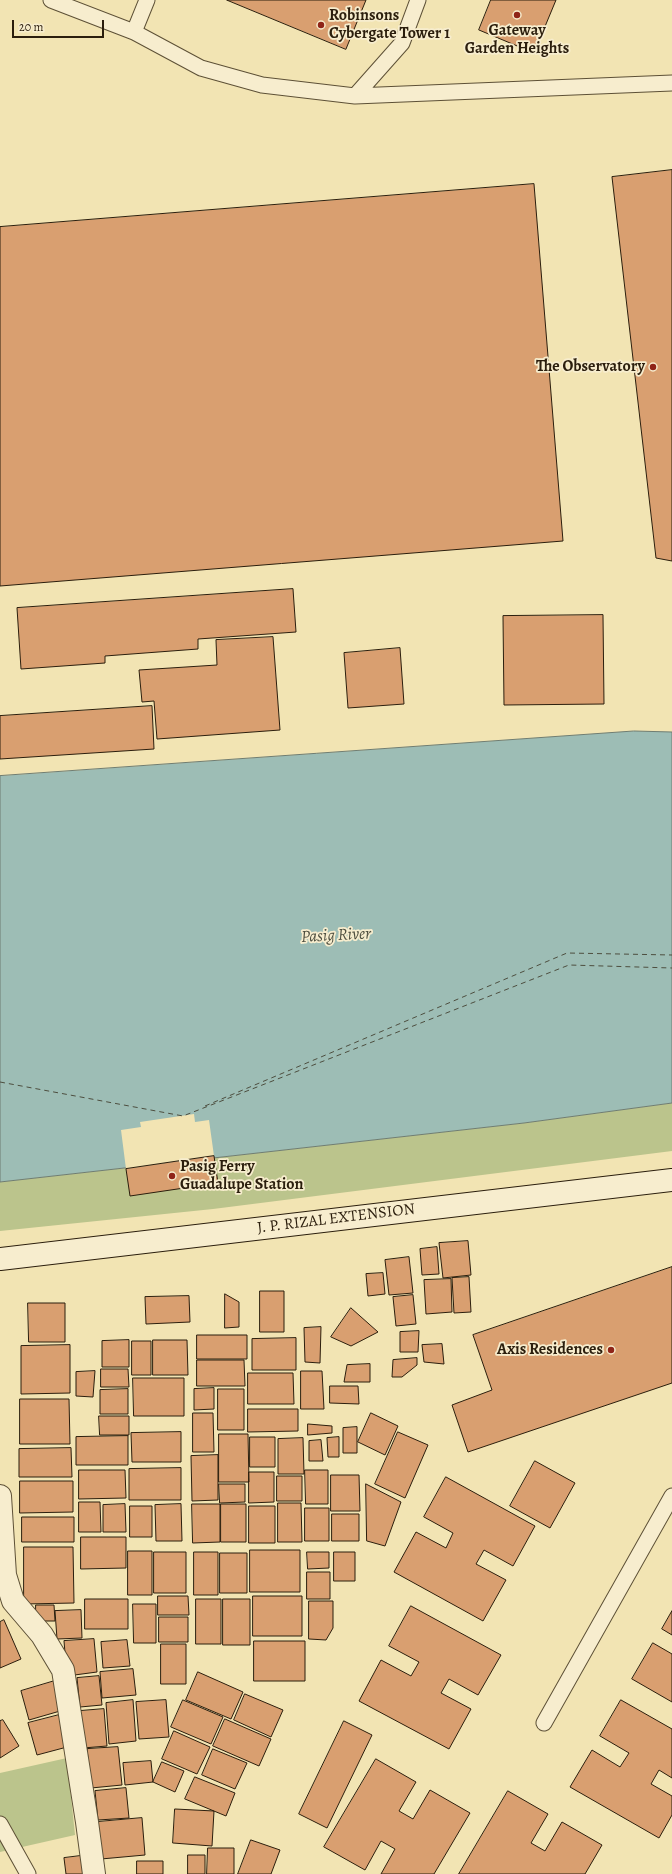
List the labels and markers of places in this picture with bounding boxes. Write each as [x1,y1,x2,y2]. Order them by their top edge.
place label: Robinsons Cybergate Tower 1 [329,6,450,44]
marker: Gateway Garden Heights [512,10,522,20]
marker: Robinsons Cybergate Tower 1 [316,20,326,30]
place label: Gateway Garden Heights [465,21,569,59]
place label: The Observatory [536,357,645,377]
marker: The Observatory [648,362,658,372]
place label: Pasig Ferry Guadalupe Station [180,1157,304,1195]
marker: Pasig Ferry Guadalupe Station [167,1171,177,1181]
place label: Axis Residences [497,1340,603,1360]
marker: Axis Residences [606,1345,616,1355]

